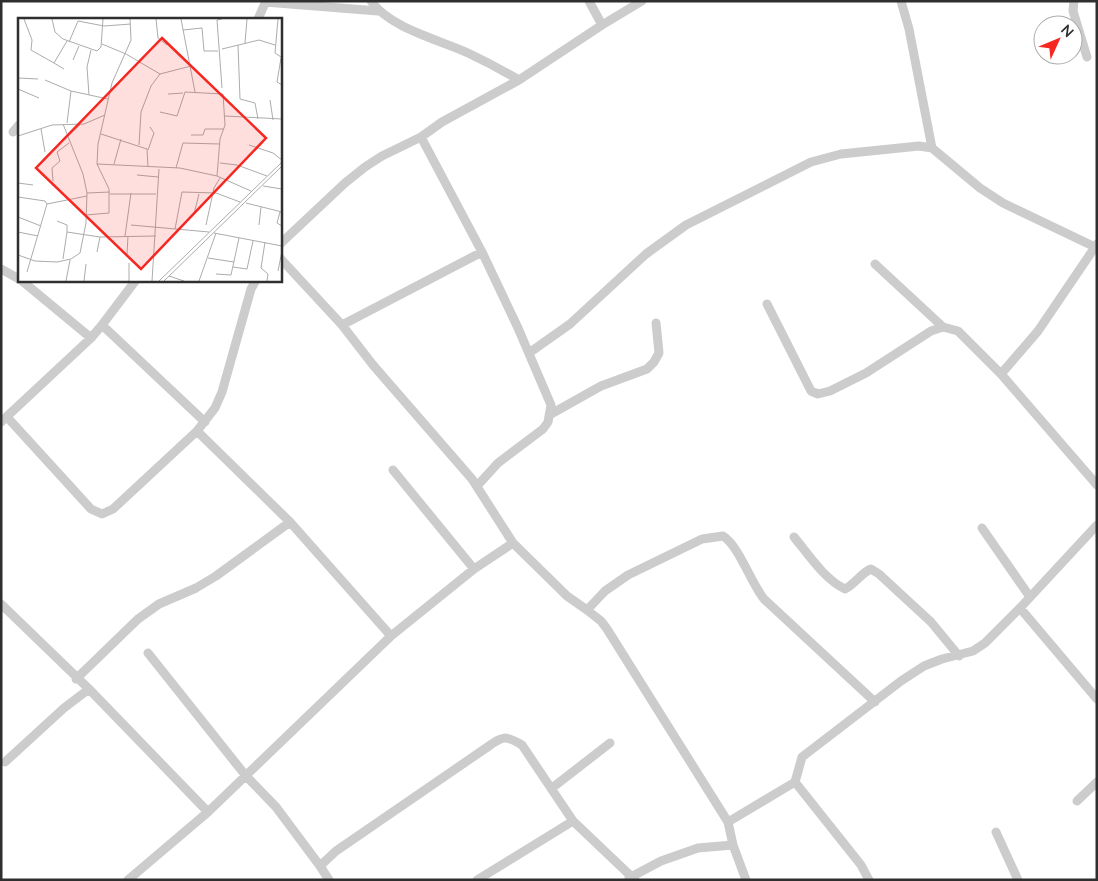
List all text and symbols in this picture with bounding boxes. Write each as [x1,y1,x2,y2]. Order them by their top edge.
north arrow [1033,15,1083,65]
inset map [18,18,281,281]
text: N [1058,21,1078,40]

